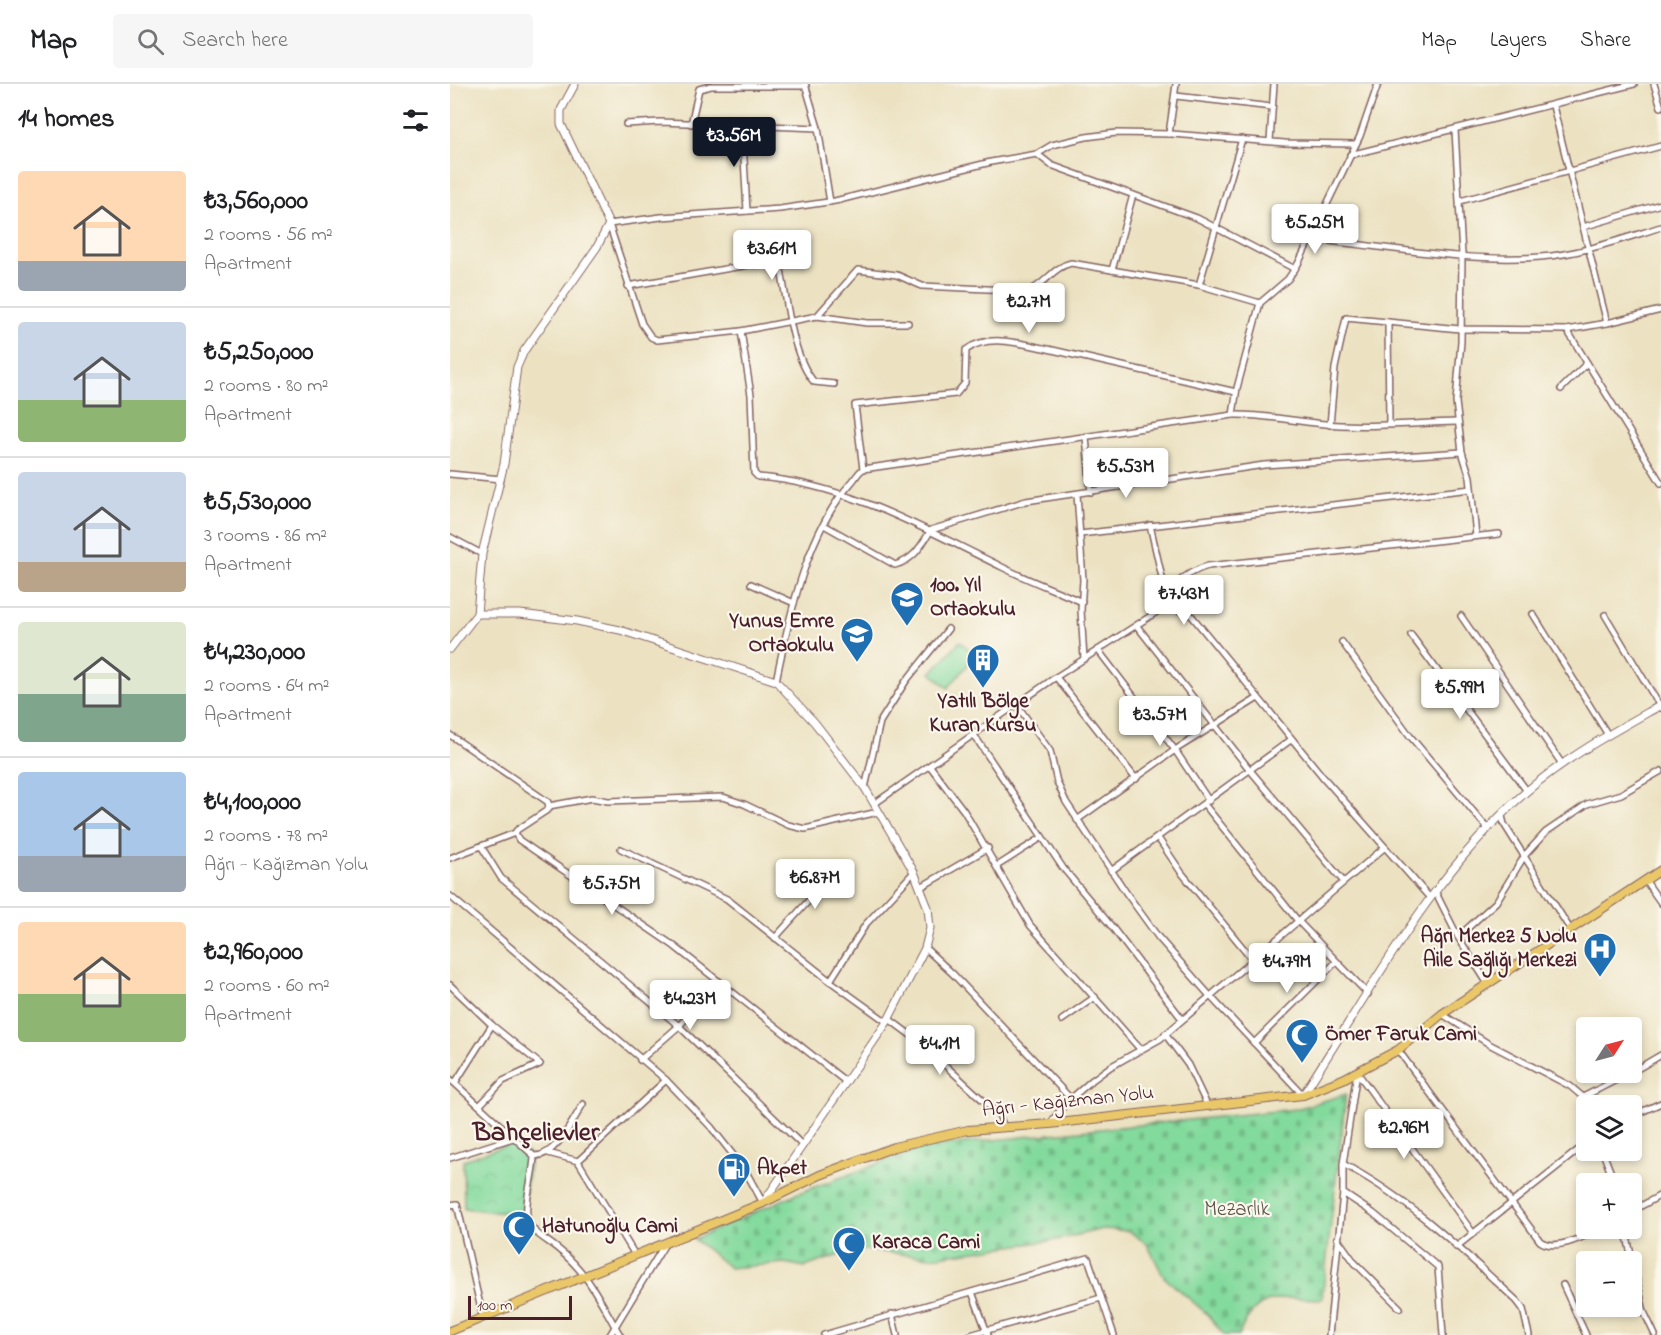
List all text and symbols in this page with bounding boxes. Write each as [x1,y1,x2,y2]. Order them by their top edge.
search box [113,14,533,68]
text: Map [30,21,77,62]
icon: search [134,25,167,58]
text: Search here [182,25,288,57]
text: Map [1421,26,1457,56]
text: Layers [1490,26,1547,56]
text: Share [1580,26,1631,56]
text: 14 homes [18,101,114,139]
icon: filters [399,104,432,137]
pin: ₺3.56M [685,117,783,168]
text: ₺3.56M [707,122,761,151]
text: ₺3,560,000 [204,183,308,221]
icon: home [66,195,138,267]
pin: ₺5.25M [1266,204,1364,255]
text: ₺5.25M [1286,209,1345,238]
text: 2 rooms · 56 m² [204,221,333,250]
pin: ₺3.61M [723,230,821,281]
text: ₺3.61M [747,235,797,264]
text: Apartment [204,250,292,279]
pin: ₺2.7M [987,283,1071,334]
text: ₺2.7M [1007,288,1051,317]
text: ₺5,250,000 [204,334,314,372]
icon: home [66,346,138,418]
text: 2 rooms · 80 m² [204,372,329,401]
text: Apartment [204,401,292,430]
pin: ₺5.53M [1077,448,1175,499]
text: ₺5.53M [1097,453,1155,482]
text: ₺5,530,000 [204,484,311,522]
icon: home [66,496,138,568]
text: 3 rooms · 86 m² [204,522,327,551]
text: Apartment [204,551,292,580]
place label: 100. Yıl Ortaokulu [930,571,1016,625]
pin: ₺7.43M [1135,575,1233,626]
school or university icon: 100. Yıl Ortaokulu [889,580,925,627]
text: ₺7.43M [1159,580,1209,609]
place label: Yunus Emre Ortaokulu [728,607,835,661]
school or university icon: Yunus Emre Ortaokulu [839,616,875,663]
text: ₺4,230,000 [204,634,305,672]
building icon: Yatılı Bölge Kuran Kursu [965,642,1001,689]
icon: home [66,646,138,718]
pin: ₺5.99M [1411,669,1509,720]
text: 2 rooms · 64 m² [204,672,329,701]
text: ₺5.99M [1435,674,1485,703]
place label: Yatılı Bölge Kuran Kursu [930,687,1036,741]
pin: ₺3.57M [1111,696,1209,747]
text: Apartment [204,701,292,730]
text: ₺3.57M [1133,701,1187,730]
text: ₺4,100,000 [204,784,301,822]
icon: home [66,796,138,868]
text: 2 rooms · 78 m² [204,822,328,851]
text: Ağrı - Kağızman Yolu [204,851,368,880]
pin: ₺6.87M [766,859,864,910]
text: ₺6.87M [790,864,840,893]
pin: ₺5.75M [563,865,661,916]
text: ₺5.75M [583,870,641,899]
place label: Ağrı Merkez 5 Nolu Aile Sağlığı Merkezi [1421,922,1577,978]
hospital icon: Ağrı Merkez 5 Nolu Aile Sağlığı Merkezi [1582,931,1618,978]
text: ₺2,960,000 [204,934,303,972]
pin: ₺4.79M [1238,943,1336,994]
icon: home [66,946,138,1018]
text: ₺4.79M [1263,948,1311,977]
text: 2 rooms · 60 m² [204,972,330,1001]
pin: ₺4.23M [641,980,739,1031]
text: ₺4.23M [664,985,716,1014]
text: Apartment [204,1001,292,1030]
mosque icon: Ömer Faruk Cami [1284,1017,1320,1064]
north arrow [1576,1017,1642,1083]
map controls [1576,1017,1642,1317]
place label: Ömer Faruk Cami [1325,1020,1477,1050]
pin: ₺4.1M [898,1025,982,1076]
text: ₺4.1M [920,1030,960,1059]
street label: Ağrı - Kağızman Yolu [981,1078,1156,1128]
button: layers [1576,1095,1642,1161]
pin: ₺2.96M [1355,1109,1453,1160]
district label: Bahçelievler [471,1114,600,1153]
text: ₺2.96M [1379,1114,1429,1143]
fuel station icon: Akpet [716,1151,752,1198]
place label: Akpet [757,1154,808,1184]
button: + [1576,1173,1642,1239]
park label: Mezarlık [1204,1195,1270,1225]
mosque icon: Hatunoğlu Cami [501,1209,537,1256]
place label: Hatunoğlu Cami [542,1212,678,1244]
mosque icon: Karaca Cami [831,1225,867,1272]
place label: Karaca Cami [872,1228,980,1258]
button: − [1576,1251,1642,1317]
scale bar [468,1293,572,1320]
text: 100 m [477,1294,512,1318]

